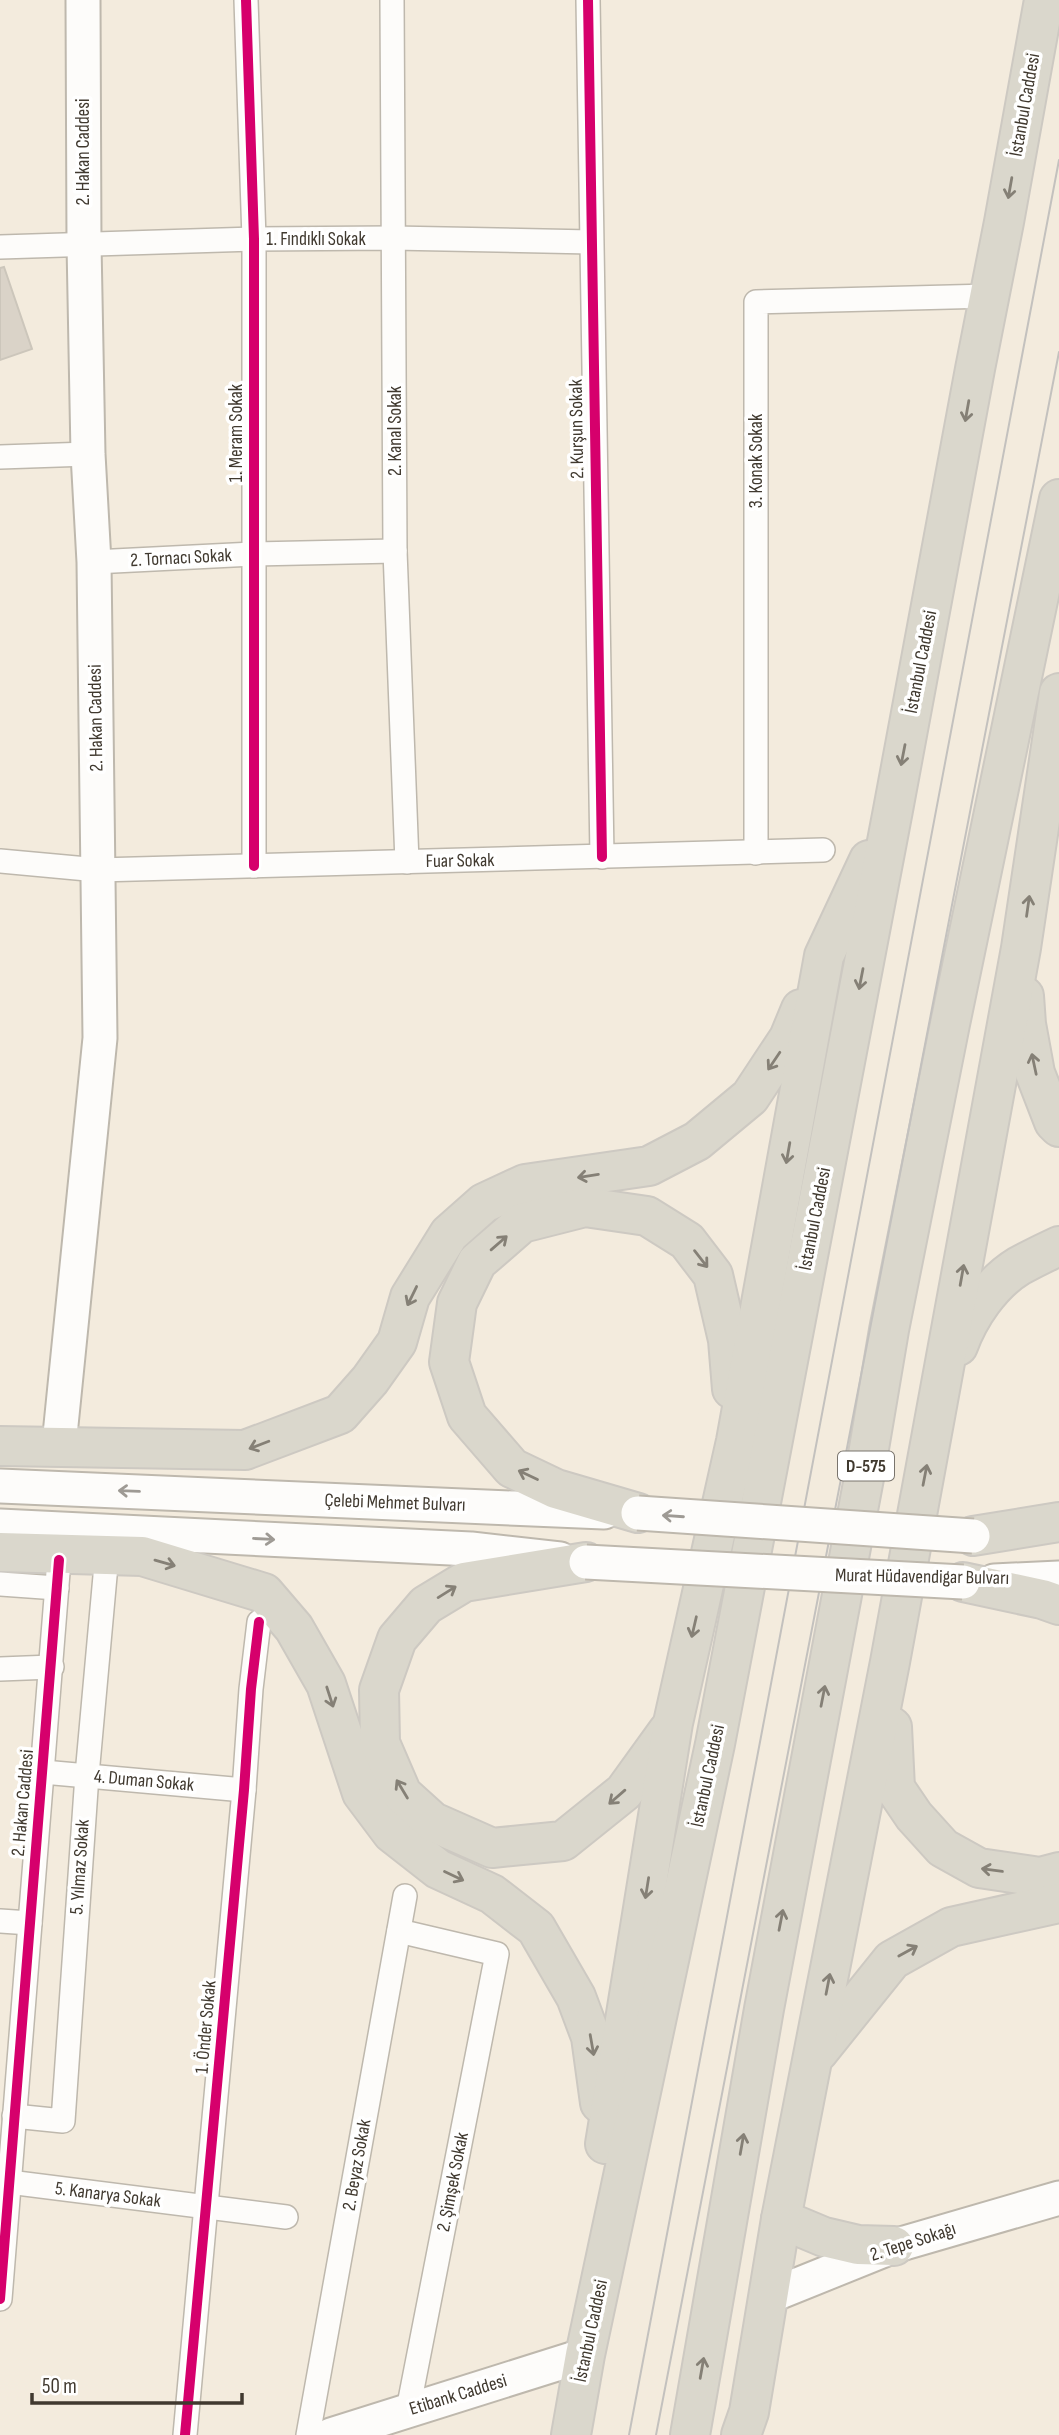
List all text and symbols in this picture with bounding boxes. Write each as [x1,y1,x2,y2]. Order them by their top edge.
street label: İstanbul Caddesi [1005,52,1045,158]
street label: 2. Hakan Caddesi [72,98,95,206]
one-way arrow [1003,176,1016,199]
street label: 1. Fındıklı Sokak [266,228,366,251]
street label: 2. Kurşun Sokak [565,378,589,479]
street label: 1. Meram Sokak [225,383,248,482]
street label: 2. Kanal Sokak [384,385,407,476]
one-way arrow [960,399,973,422]
street label: 3. Konak Sokak [745,413,768,508]
street label: 2. Tornacı Sokak [130,544,233,572]
street label: İstanbul Caddesi [900,609,942,715]
street label: 2. Hakan Caddesi [84,664,108,772]
one-way arrow [896,743,910,766]
street label: Fuar Sokak [425,849,495,873]
one-way arrow [1021,895,1034,918]
one-way arrow [854,967,867,990]
one-way arrow [766,1051,780,1071]
one-way arrow [1026,1053,1040,1076]
one-way arrow [781,1141,794,1164]
street label: İstanbul Caddesi [794,1166,836,1272]
one-way arrow [577,1170,600,1183]
one-way arrow [490,1235,508,1251]
one-way arrow [693,1249,708,1267]
one-way arrow [955,1264,969,1287]
one-way arrow [405,1285,418,1306]
one-way arrow [248,1439,270,1452]
road number: D-575 [838,1451,894,1480]
one-way arrow [918,1464,932,1487]
one-way arrow [518,1468,539,1481]
one-way arrow [118,1485,141,1498]
street label: Çelebi Mehmet Bulvarı [324,1489,466,1517]
one-way arrow [662,1509,685,1522]
one-way arrow [252,1532,275,1545]
one-way arrow [154,1557,176,1570]
street label: Murat Hüdavendigar Bulvarı [835,1564,1009,1590]
one-way arrow [437,1585,457,1599]
one-way arrow [687,1615,701,1638]
one-way arrow [325,1685,337,1707]
one-way arrow [817,1685,831,1708]
street label: İstanbul Caddesi [686,1723,730,1829]
street label: 2. Hakan Caddesi [7,1749,39,1857]
street label: 4. Duman Sokak [93,1765,196,1797]
one-way arrow [394,1779,408,1799]
one-way arrow [608,1789,626,1805]
street label: 5. Yılmaz Sokak [65,1818,95,1916]
one-way arrow [981,1863,1004,1876]
one-way arrow [443,1870,464,1884]
one-way arrow [640,1876,653,1899]
one-way arrow [775,1909,788,1932]
one-way arrow [897,1944,917,1958]
one-way arrow [822,1973,836,1996]
street label: 1. Önder Sokak [190,1979,222,2074]
one-way arrow [586,2033,599,2056]
street label: 2. Beyaz Sokak [338,2117,376,2213]
street label: 2. Şimşek Sokak [432,2130,474,2234]
one-way arrow [736,2133,749,2156]
street label: 5. Kanarya Sokak [54,2177,163,2213]
street label: 2. Tepe Sokağı [867,2217,959,2267]
street label: İstanbul Caddesi [569,2278,613,2384]
one-way arrow [696,2357,709,2380]
scale bar [32,2362,242,2406]
street label: Etibank Caddesi [406,2369,510,2421]
text: 50 m [42,2374,77,2399]

